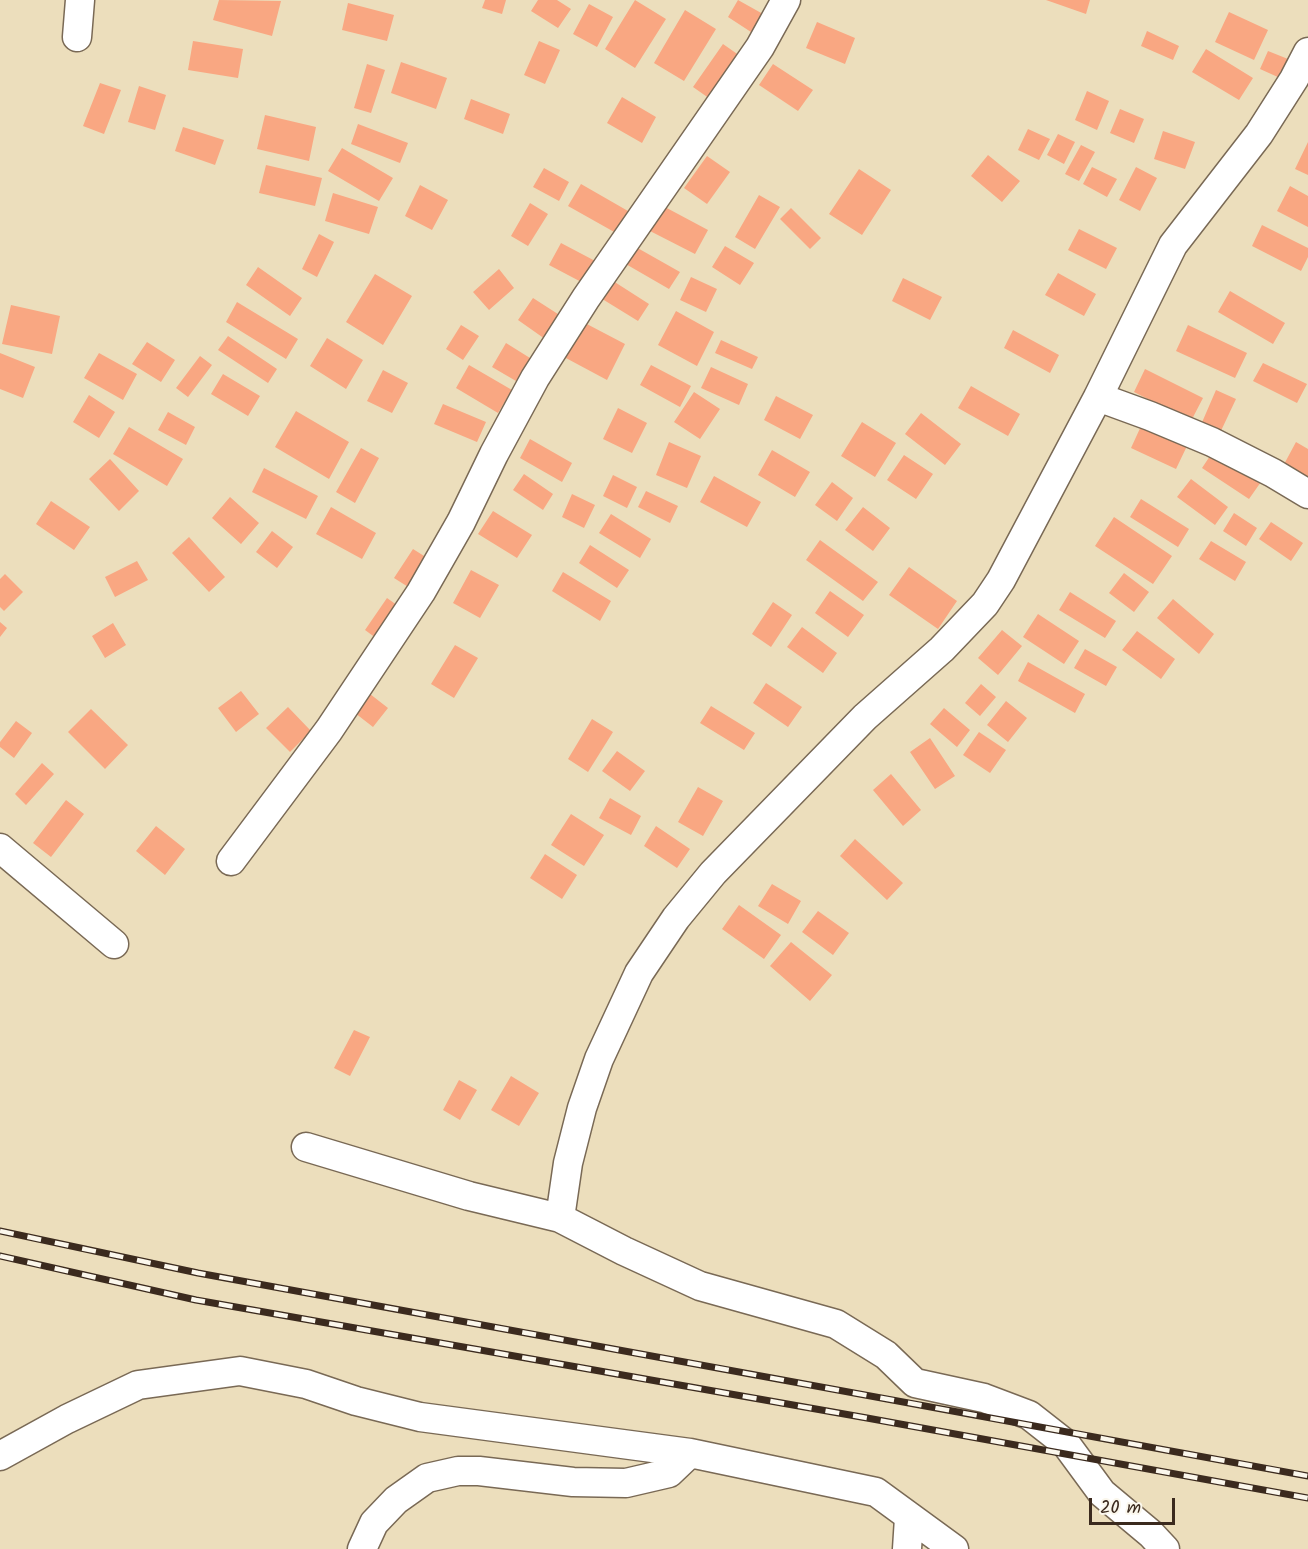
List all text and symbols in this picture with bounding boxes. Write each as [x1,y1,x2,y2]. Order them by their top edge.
scale bar [1092,1486,1178,1524]
text: 20 m [1100,1494,1141,1523]

